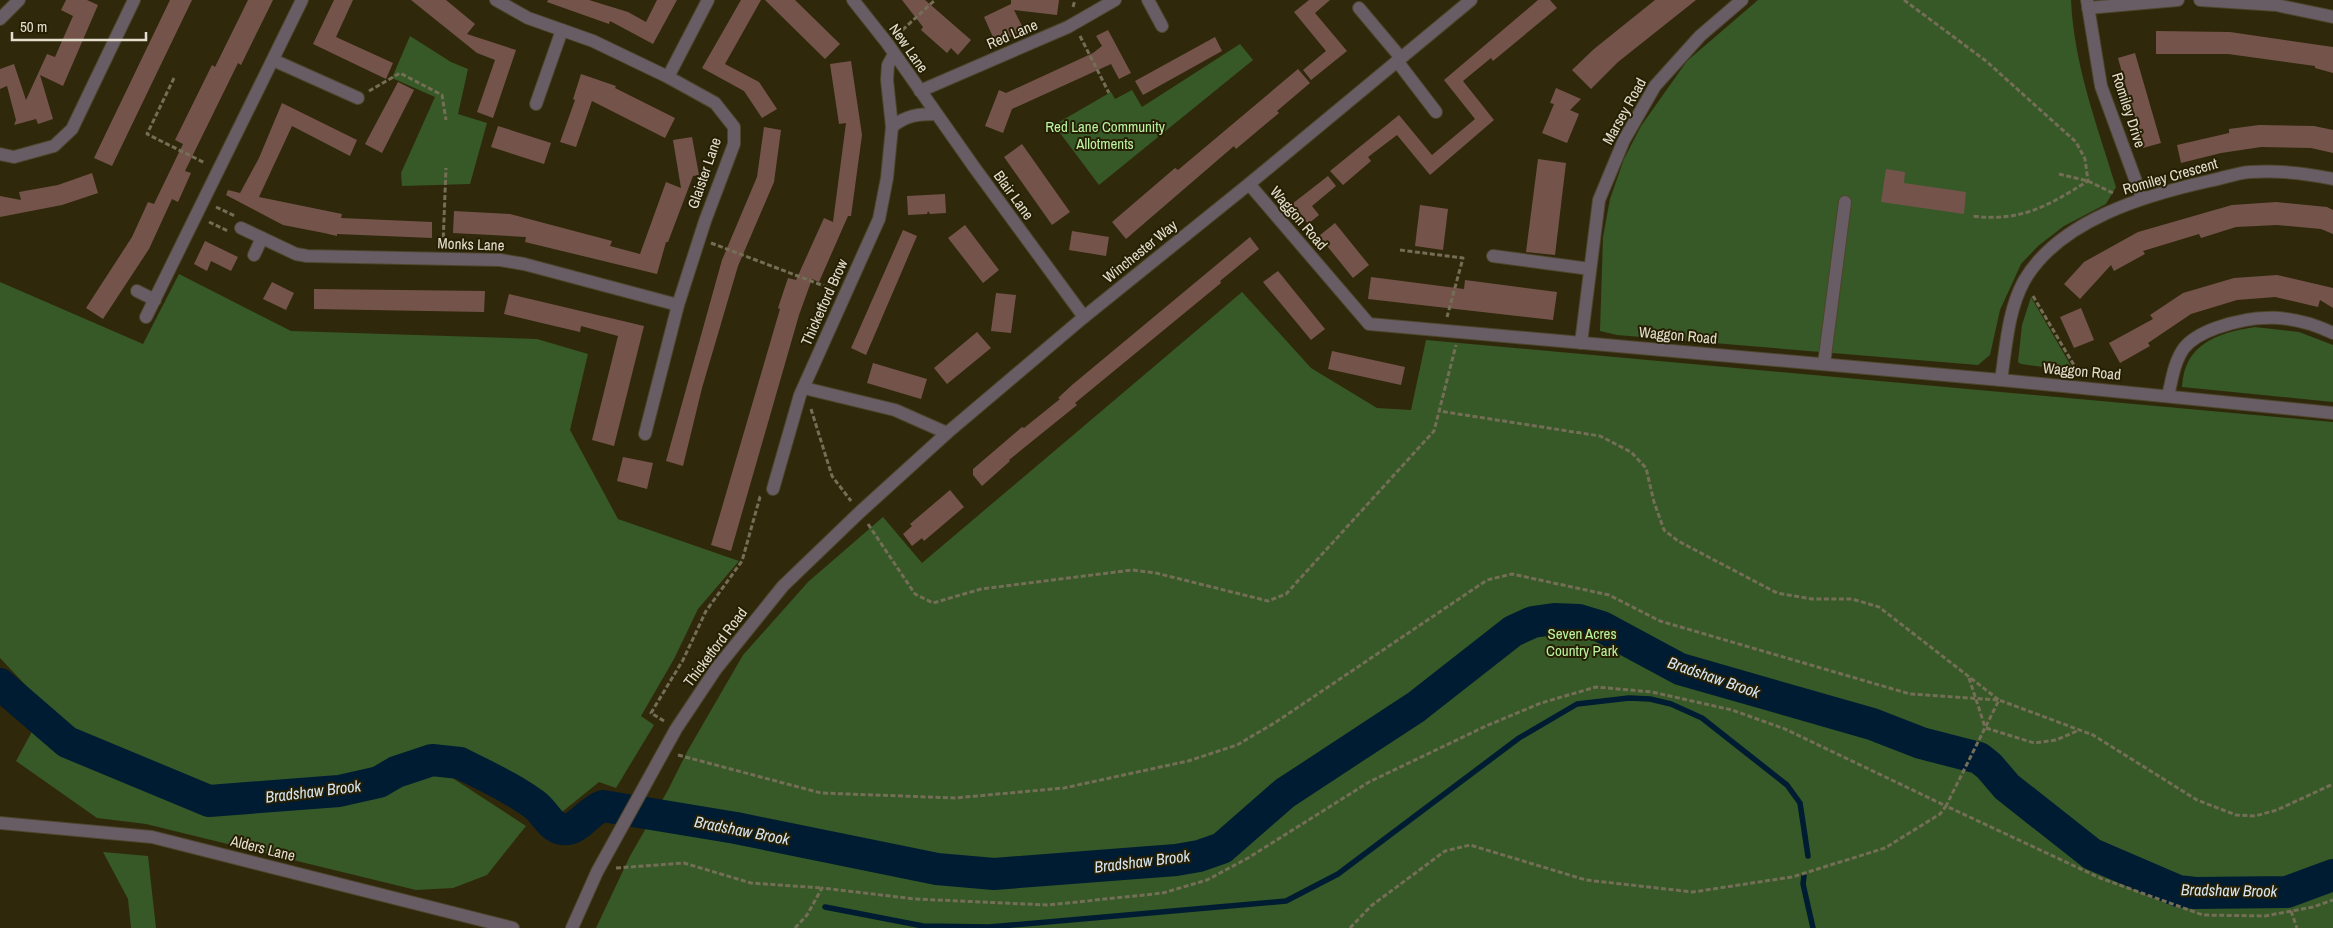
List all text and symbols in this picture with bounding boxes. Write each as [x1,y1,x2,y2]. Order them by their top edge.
scale bar [12,10,146,42]
street label: Red Lane [983,14,1041,54]
text: 50 m [20,16,47,37]
street label: New Lane [885,19,934,77]
street label: Romiley Drive [2107,70,2151,150]
street label: Marsey Road [1597,74,1651,148]
park label: Red Lane Community Allotments [1045,116,1166,154]
street label: Glaister Lane [682,135,726,211]
street label: Romiley Crescent [2120,152,2220,200]
street label: Blair Lane [989,166,1039,224]
street label: Waggon Road [1265,182,1333,254]
street label: Winchester Way [1099,214,1182,287]
street label: Monks Lane [437,232,505,256]
street label: Thicketford Brow [795,255,853,349]
street label: Waggon Road [1638,321,1718,349]
street label: Waggon Road [2042,357,2122,385]
street label: Thicketford Road [678,603,752,691]
park label: Seven Acres Country Park [1546,623,1619,661]
water label: Bradshaw Brook [1665,651,1763,703]
water label: Bradshaw Brook [264,774,363,808]
water label: Bradshaw Brook [693,810,792,850]
street label: Alders Lane [228,830,298,866]
water label: Bradshaw Brook [1093,844,1192,878]
water label: Bradshaw Brook [2181,878,2278,902]

